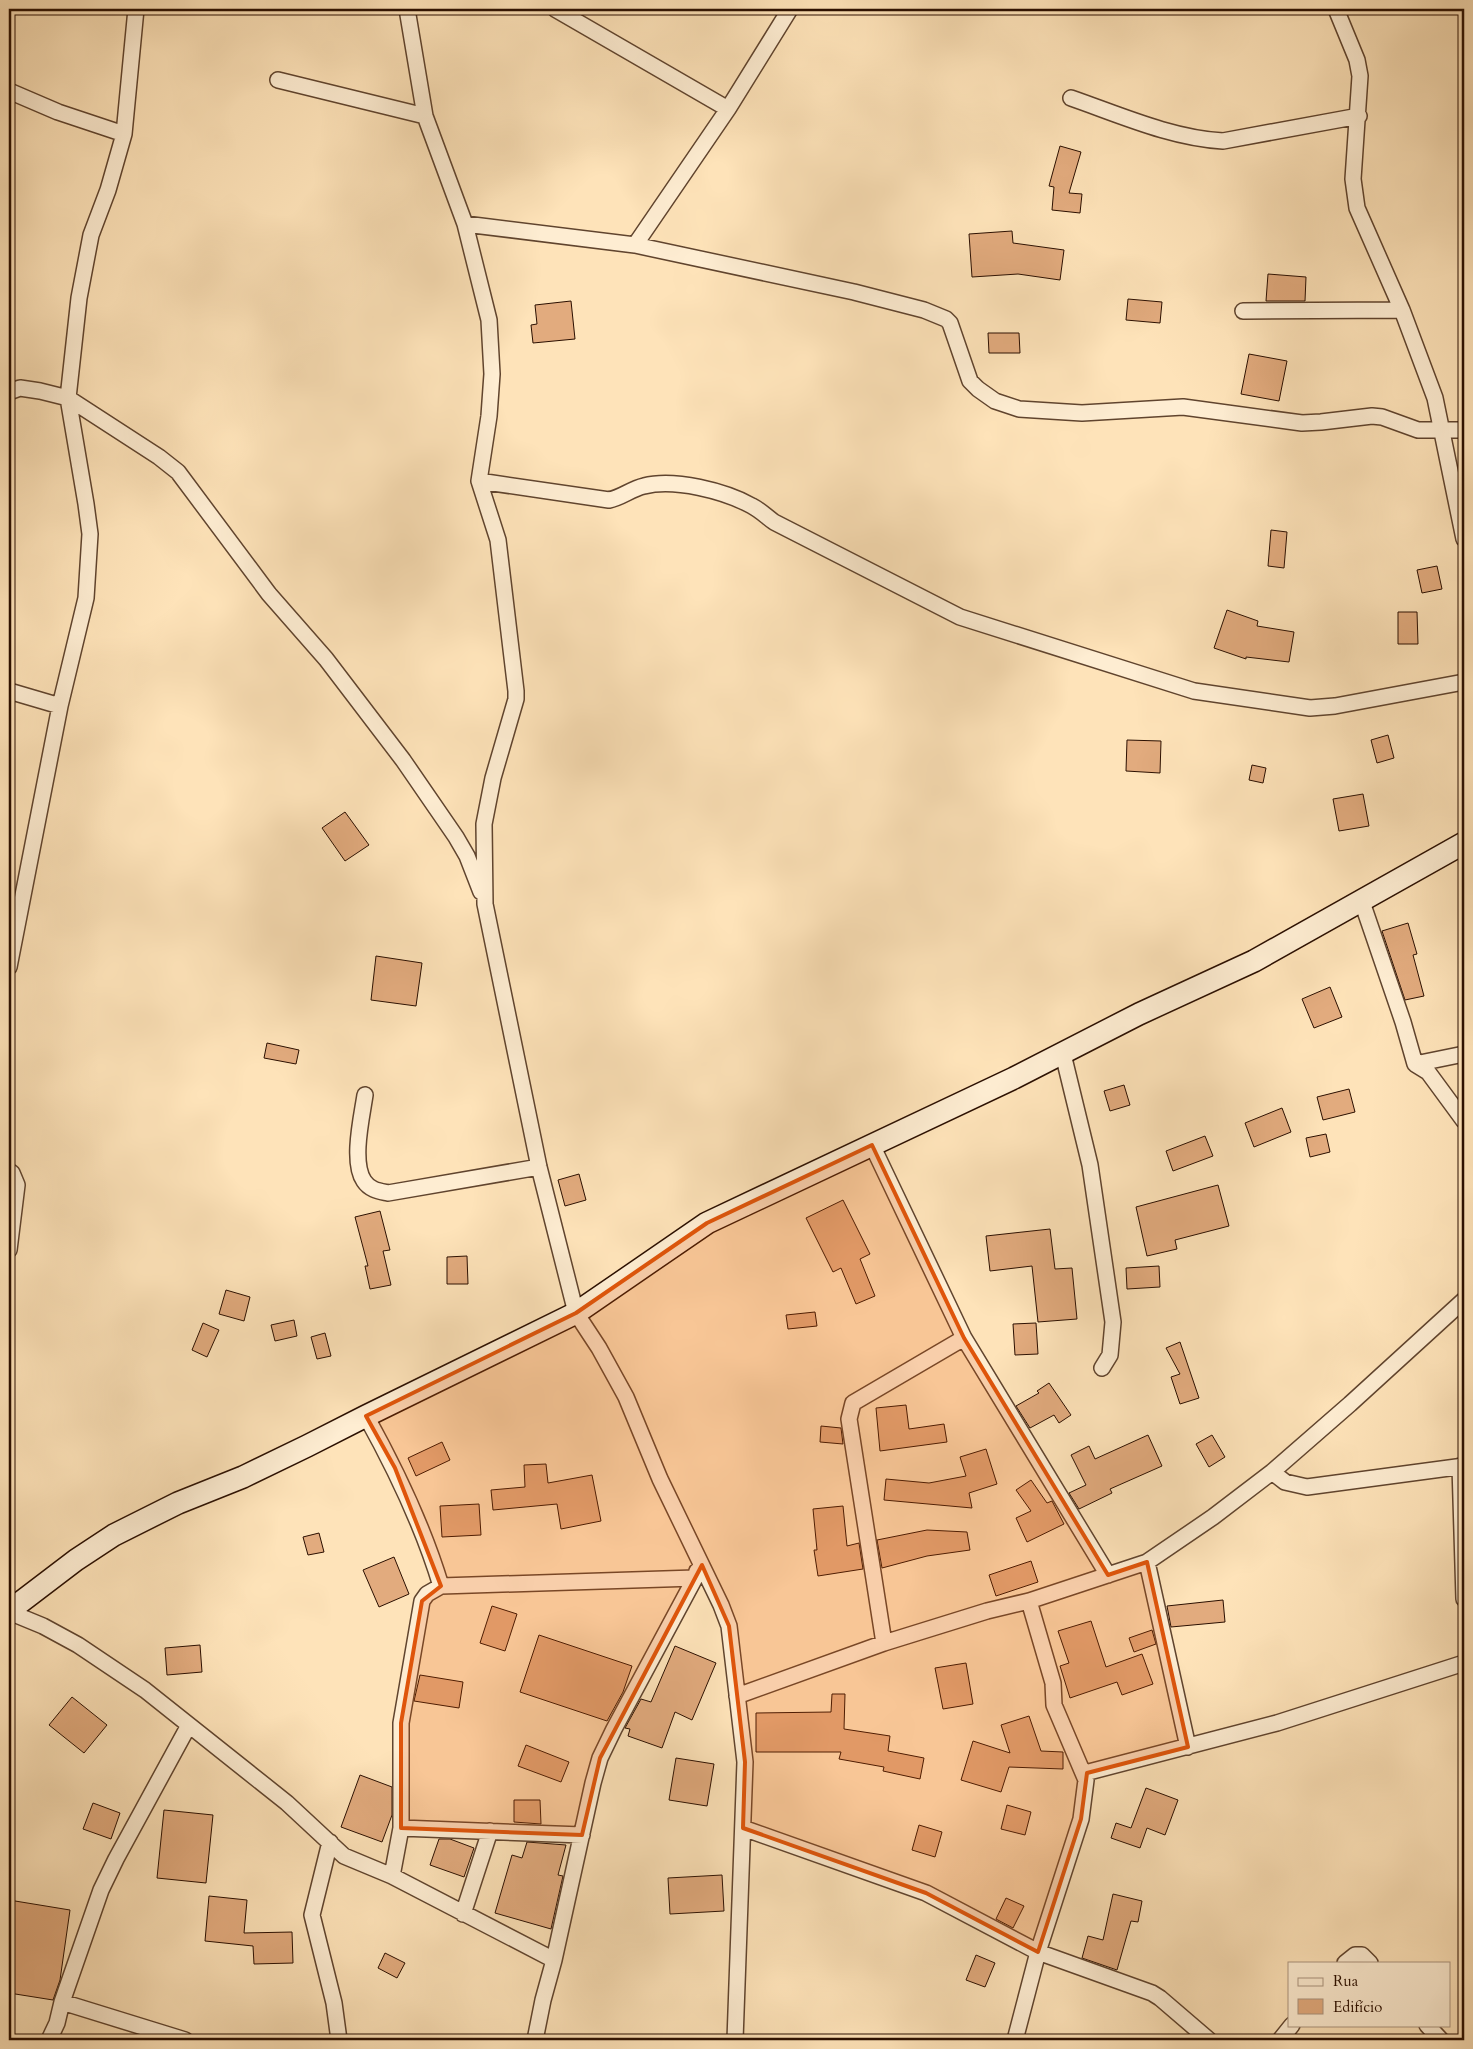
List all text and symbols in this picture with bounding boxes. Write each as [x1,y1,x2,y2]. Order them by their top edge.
legend [1288,1962,1450,2026]
text: Rua [1333,1971,1359,1991]
text: Edifício [1333,1997,1382,2017]

